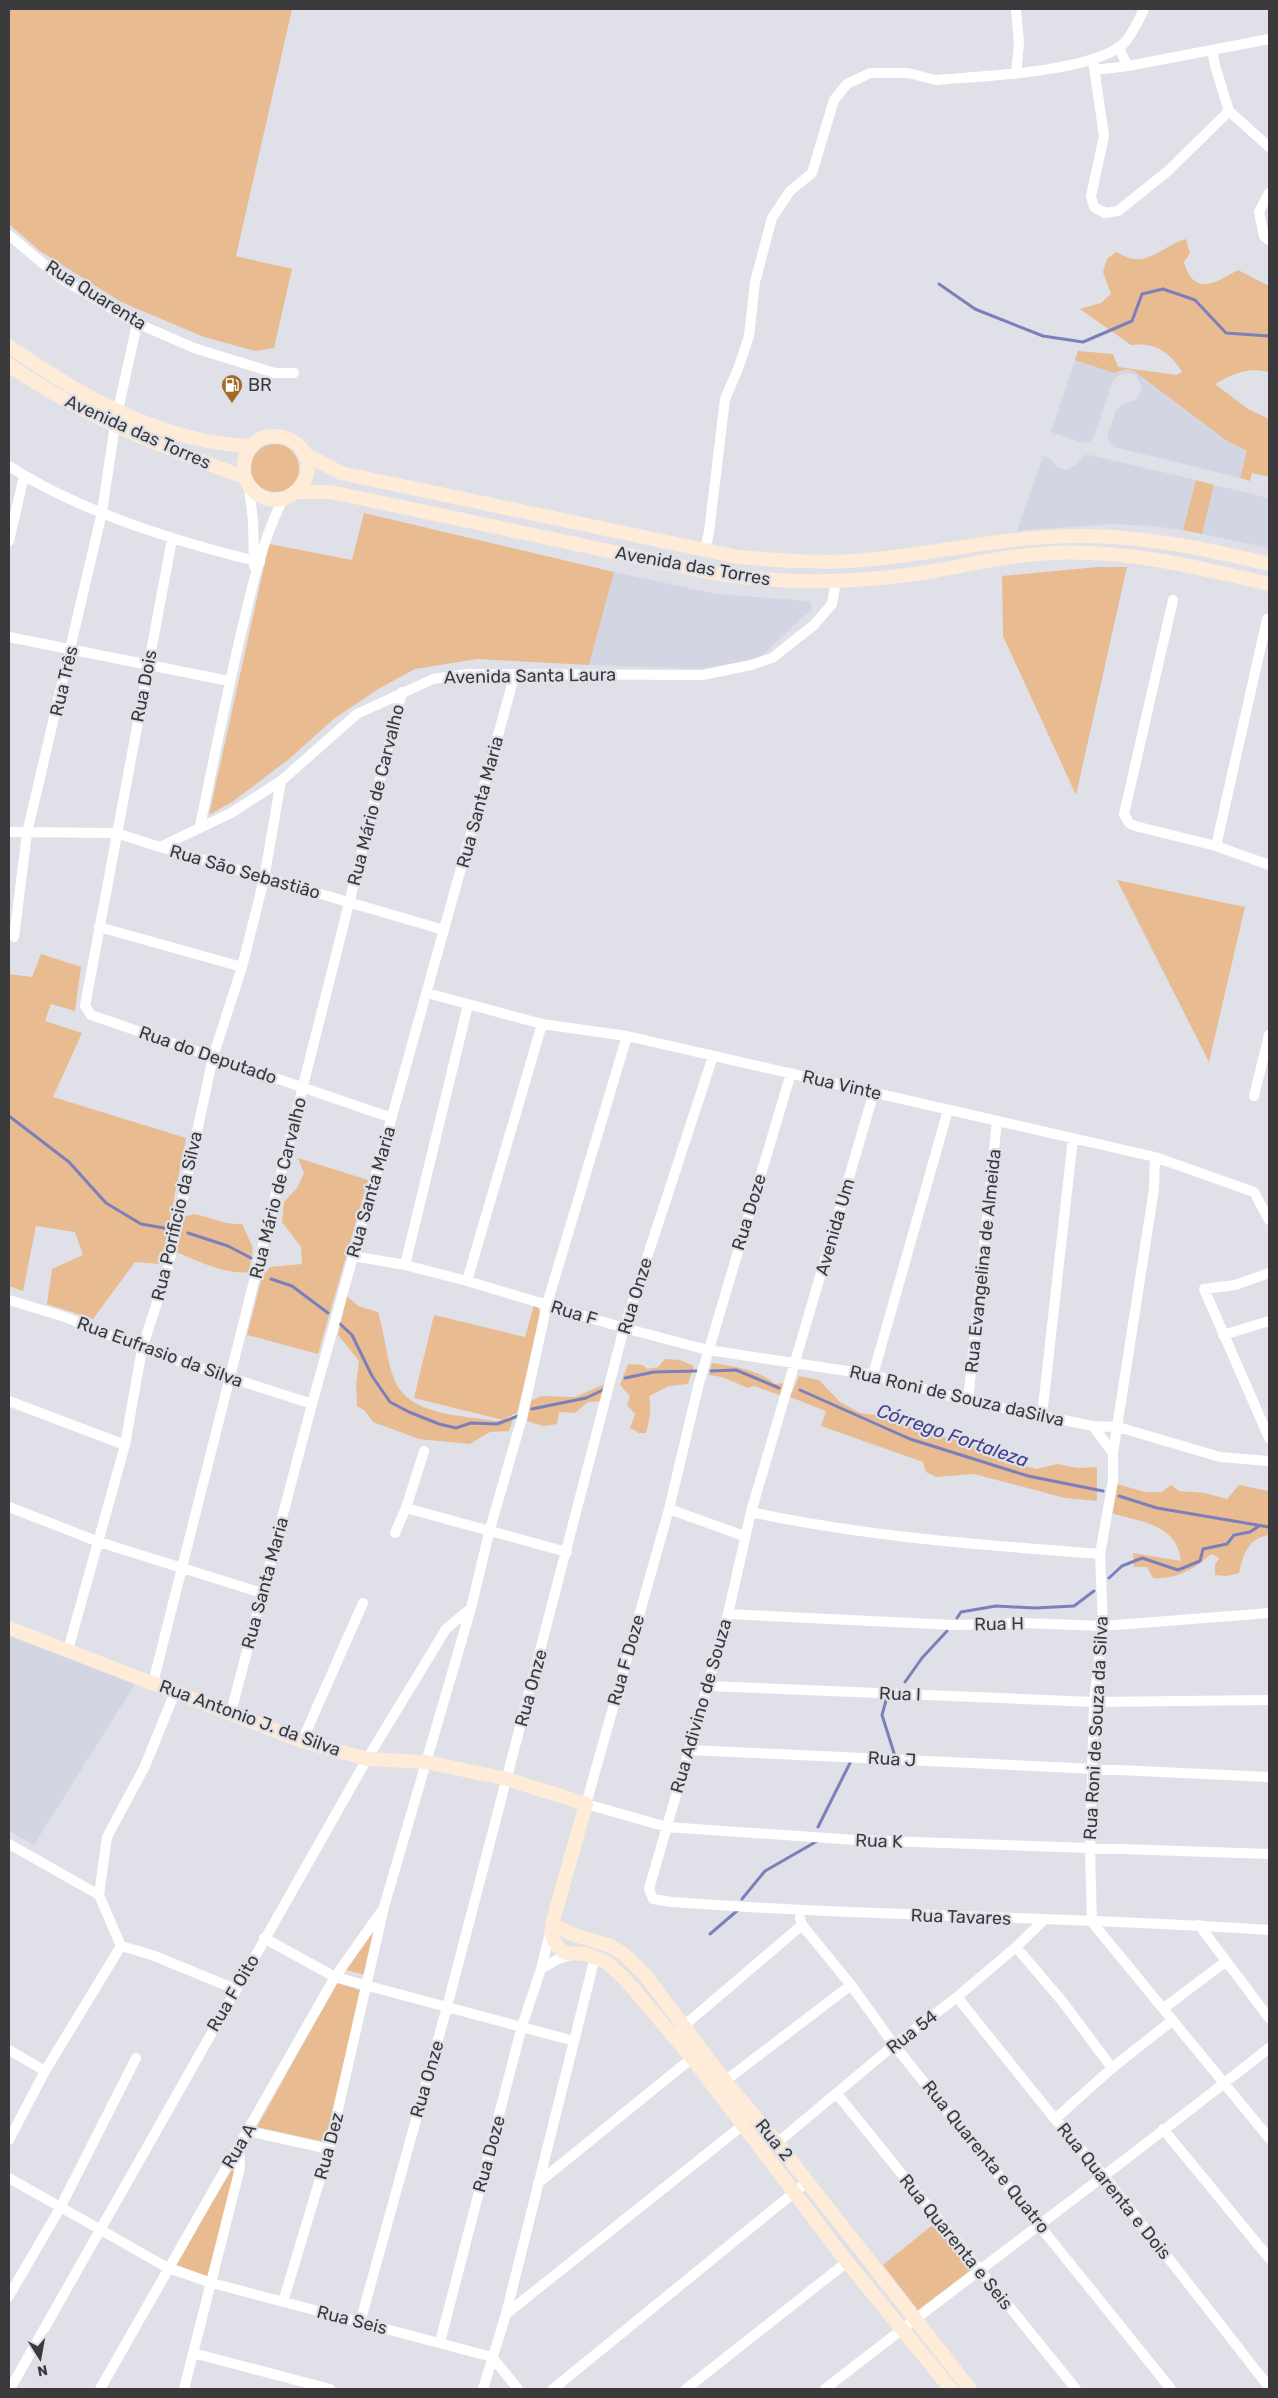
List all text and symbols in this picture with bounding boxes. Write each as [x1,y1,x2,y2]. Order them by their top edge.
street label: Rua Quarenta [42,255,150,335]
fuel station icon: BR [220,373,244,404]
place label: BR [248,374,272,396]
street label: Avenida das Torres [62,390,214,474]
street label: Avenida das Torres [614,542,772,590]
street label: Rua Três [45,644,83,718]
street label: Rua Dois [126,648,162,724]
street label: Avenida Santa Laura [444,663,616,689]
street label: Rua Mário de Carvalho [343,702,409,888]
street label: Rua Santa Maria [452,734,508,870]
street label: Rua São Sebastião [167,840,323,904]
street label: Rua do Deputado [136,1021,280,1089]
street label: Rua Vinte [800,1065,884,1105]
street label: Rua Mário de Carvalho [245,1095,311,1281]
street label: Rua Santa Maria [342,1124,400,1260]
street label: Rua Porificio da Silva [147,1129,207,1303]
street label: Rua Evangelina de Almeida [960,1148,1006,1374]
street label: Rua Doze [727,1171,771,1253]
street label: Avenida Um [811,1176,859,1278]
street label: Rua Onze [613,1255,657,1337]
street label: Rua F [548,1296,600,1330]
street label: Rua Eufrasio da Silva [74,1312,246,1392]
street label: Rua Roni de Souza daSilva [847,1361,1067,1431]
water label: Córrego Fortaleza [874,1399,1032,1472]
street label: Rua Santa Maria [237,1515,293,1651]
street label: Rua F Doze [603,1612,649,1708]
street label: Rua H [974,1613,1024,1635]
street label: Rua Roni de Souza da Silva [1079,1615,1113,1841]
street label: Rua Adivino de Souza [666,1616,736,1796]
street label: Rua Onze [510,1647,552,1729]
street label: Rua Antonio J. da Silva [156,1675,344,1761]
street label: Rua I [879,1682,921,1706]
street label: Rua J [867,1747,917,1771]
street label: Rua K [855,1829,903,1853]
street label: Rua Tavares [910,1904,1012,1930]
street label: Rua F Oito [202,1950,264,2036]
street label: Rua 54 [882,2005,942,2059]
street label: Rua Onze [406,2038,448,2120]
street label: Rua Quarenta e Quatro [918,2076,1054,2238]
street label: Rua Dez [309,2110,349,2182]
street label: Rua Doze [468,2113,510,2195]
street label: Rua 2 [750,2115,798,2165]
street label: Rua Quarenta e Dois [1052,2118,1176,2264]
street label: Rua A [217,2120,261,2172]
street label: Rua Quarenta e Seis [895,2170,1017,2314]
street label: Rua Seis [315,2301,389,2339]
north arrow [15,2333,65,2383]
text: N [36,2361,49,2380]

